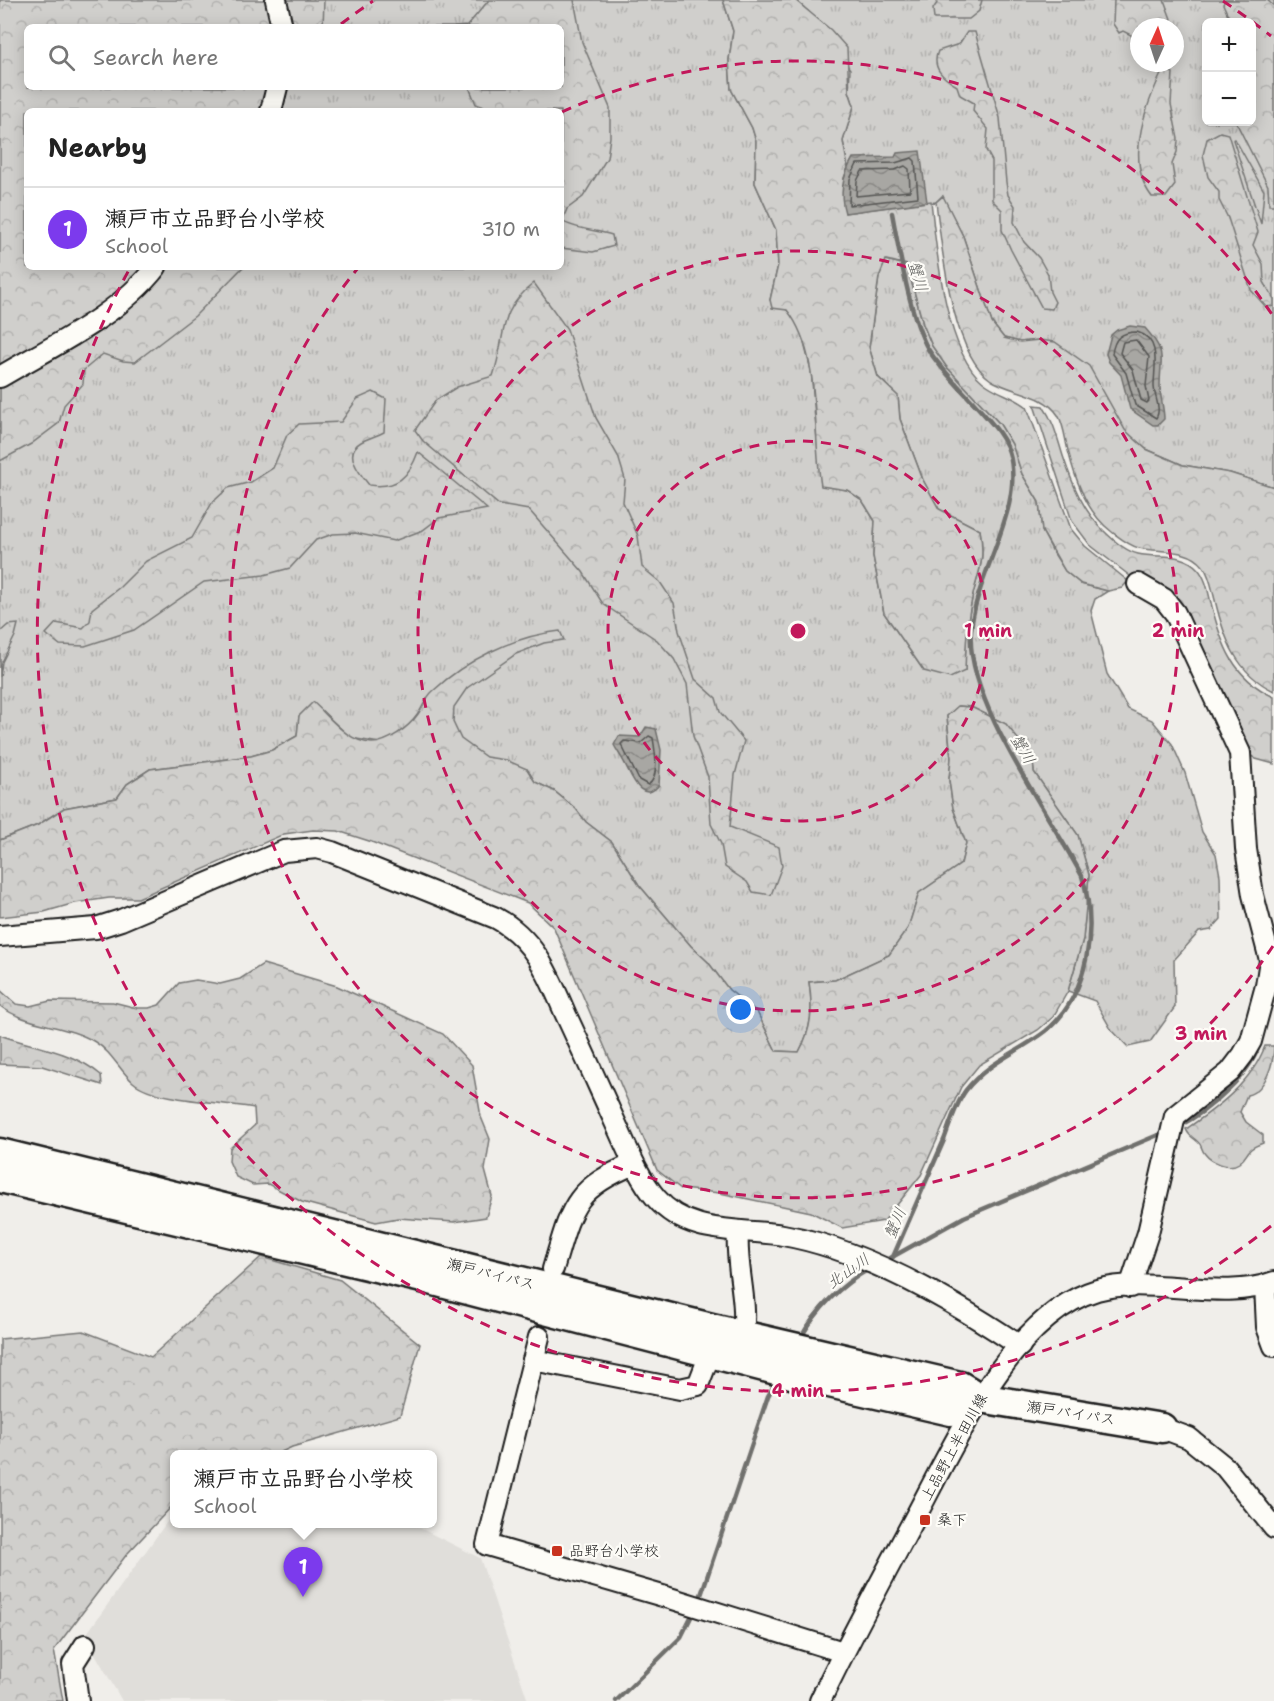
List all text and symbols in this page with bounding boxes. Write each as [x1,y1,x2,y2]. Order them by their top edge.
north arrow [1130,18,1184,72]
map controls [1202,18,1256,126]
button: + [1202,18,1256,72]
search box [24,24,564,90]
icon: search [45,41,78,74]
text: Search here [93,43,219,72]
button: − [1202,72,1256,126]
text: Nearby [48,130,147,165]
text: 瀬戸市立品野台小学校 [105,204,325,233]
text: 1 [63,216,72,242]
text: 310 m [481,216,540,242]
text: School [105,233,168,259]
water label: 蟹川 [903,258,933,294]
text: 1 min [964,619,1012,643]
text: 2 min [1152,619,1204,643]
centre of rings [788,621,808,641]
water label: 蟹川 [1006,730,1040,768]
your location [726,995,755,1024]
text: 3 min [1175,1022,1227,1046]
water label: 蟹川 [879,1204,911,1242]
water label: 北山川 [822,1249,874,1293]
street label: 瀬戸バイパス [445,1253,537,1295]
text: 4 min [772,1379,824,1403]
street label: 上品野上半田川線 [916,1390,992,1504]
street label: 瀬戸バイパス [1025,1396,1117,1430]
popup [170,1450,437,1528]
text: 瀬戸市立品野台小学校 [193,1464,414,1493]
text: School [193,1493,256,1519]
place label: 桑下 [937,1510,967,1530]
marker: 桑下 [918,1513,932,1527]
place label: 品野台小学校 [569,1541,659,1561]
marker: 品野台小学校 [550,1544,564,1558]
pin: 1 [284,1548,322,1597]

